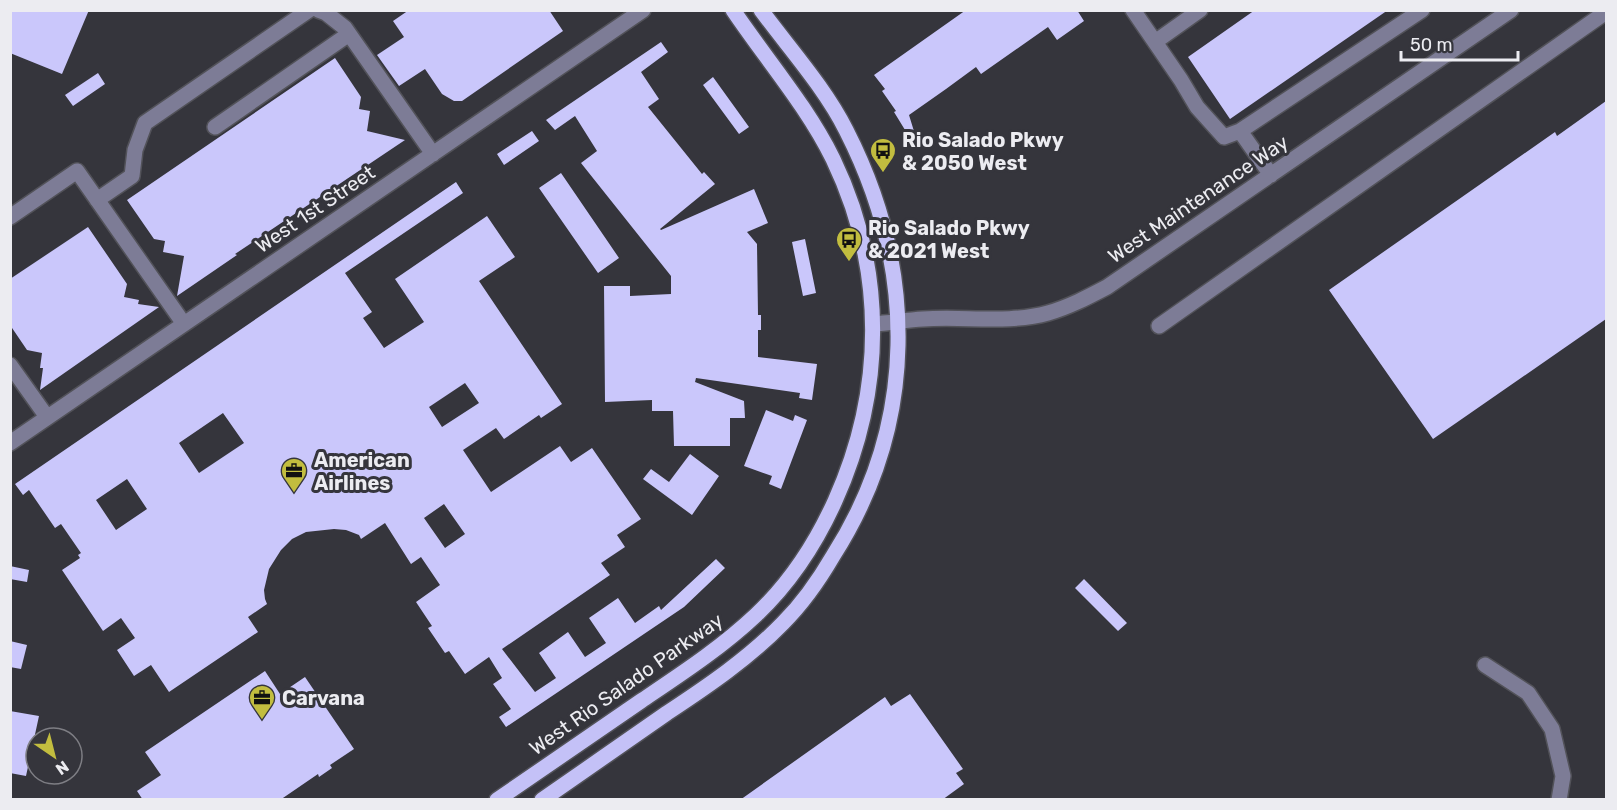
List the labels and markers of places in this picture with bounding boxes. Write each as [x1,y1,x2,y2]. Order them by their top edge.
place label: Rio Salado Pkwy & 2050 West [902,128,1064,175]
bus stop icon: Rio Salado Pkwy & 2050 West [868,136,898,174]
place label: Rio Salado Pkwy & 2021 West [868,216,1030,263]
bus stop icon: Rio Salado Pkwy & 2021 West [834,225,864,263]
place label: American Airlines [314,448,410,495]
office icon: American Airlines [279,456,309,494]
office icon: Carvana [247,683,277,721]
place label: Carvana [282,686,365,710]

